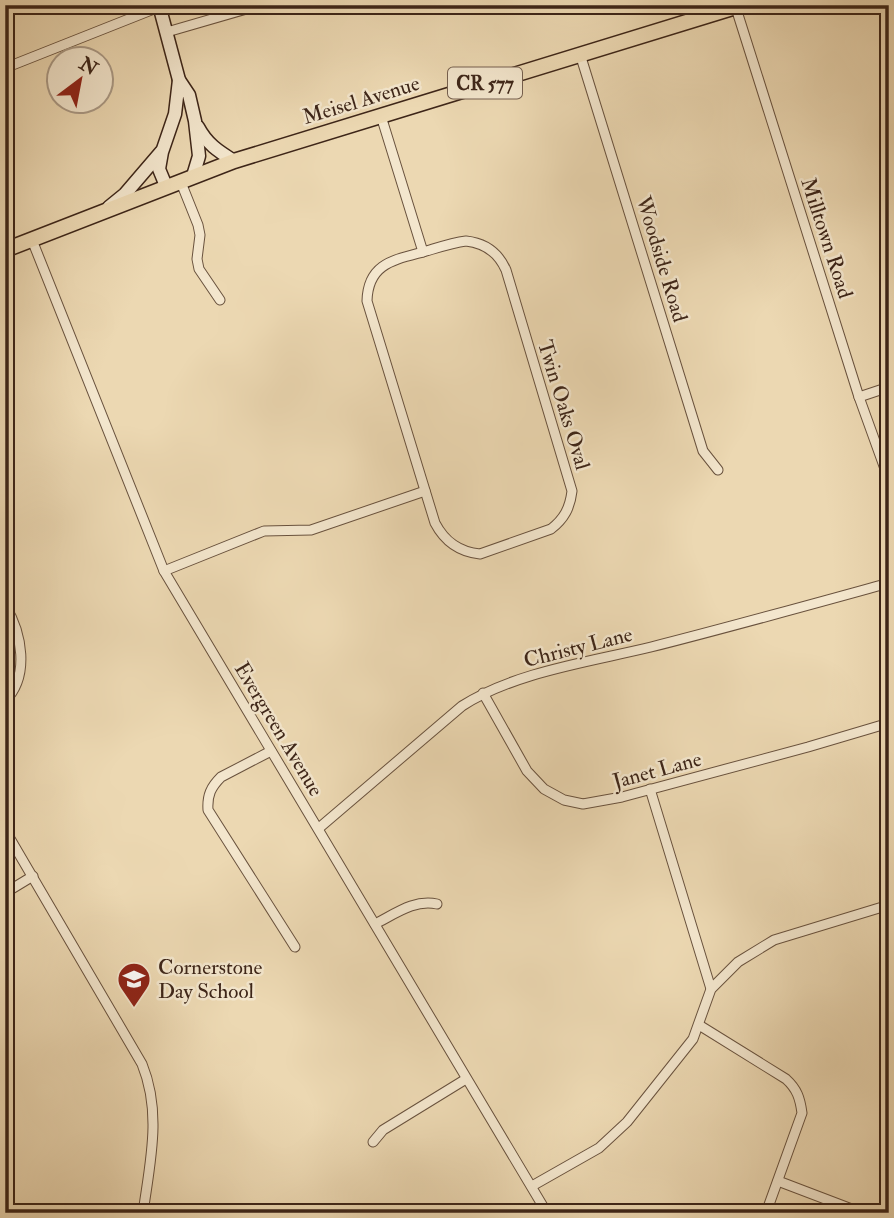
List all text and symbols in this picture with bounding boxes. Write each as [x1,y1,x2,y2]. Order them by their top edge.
north arrow [46,46,116,116]
text: N [74,51,103,82]
road number: CR 577 [448,68,522,99]
street label: Meisel Avenue [299,70,423,131]
street label: Milltown Road [794,174,859,303]
street label: Woodside Road [629,192,694,326]
street label: Twin Oaks Oval [531,337,596,474]
street label: Christy Lane [521,621,635,674]
street label: Evergreen Avenue [228,657,329,801]
street label: Janet Lane [609,746,705,796]
place label: Cornerstone Day School [158,954,263,1005]
school or university icon: Cornerstone Day School [115,960,153,1009]

